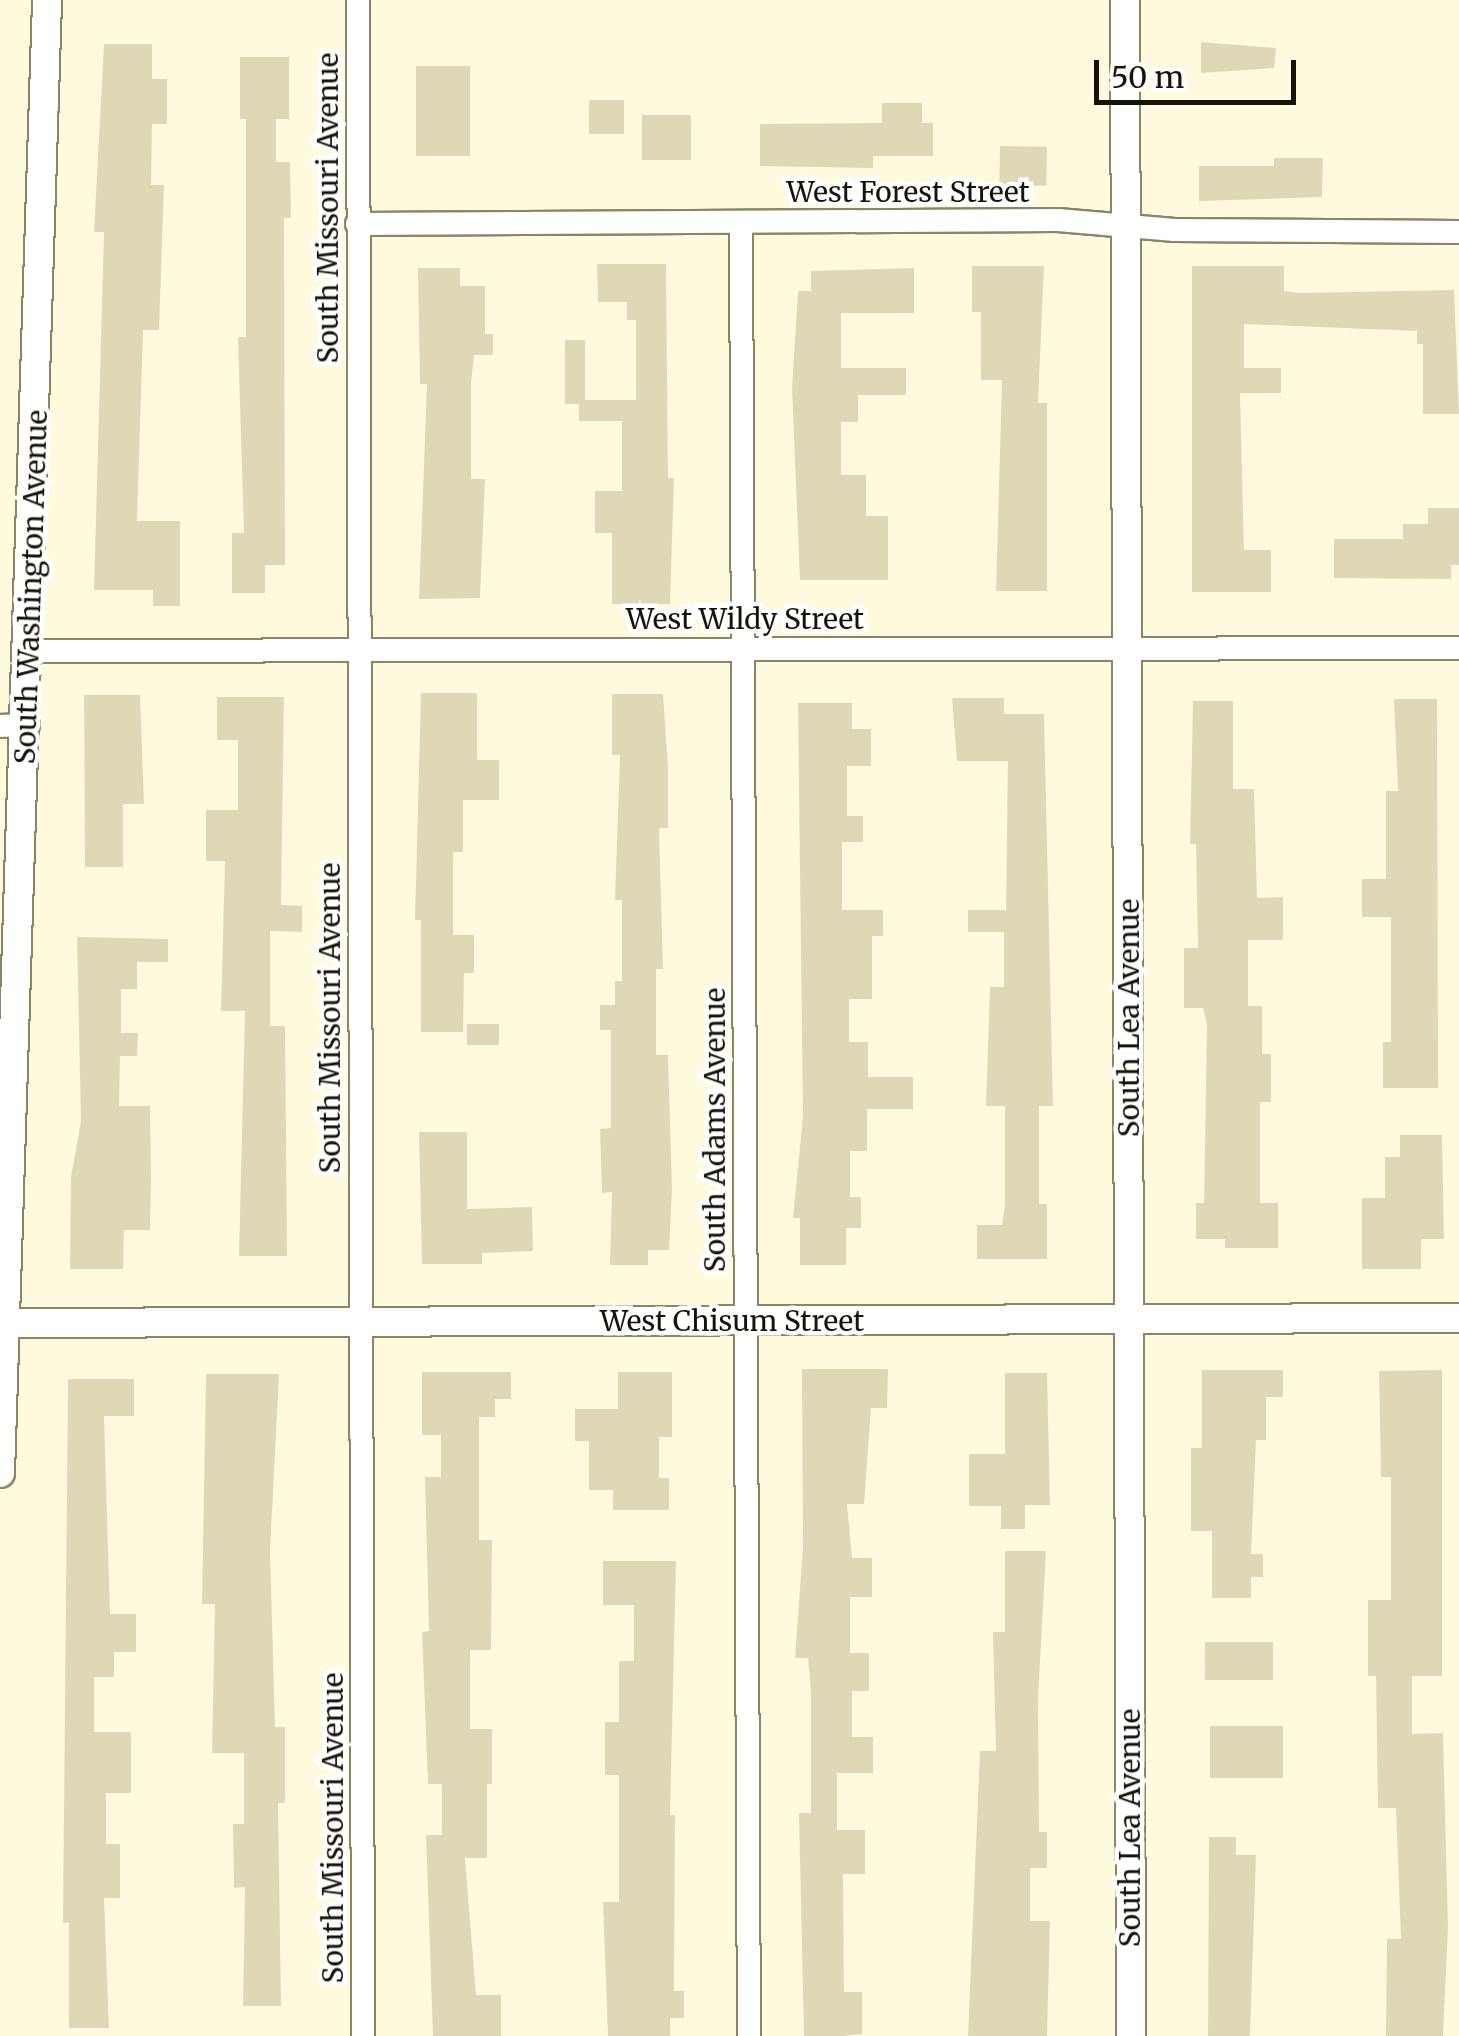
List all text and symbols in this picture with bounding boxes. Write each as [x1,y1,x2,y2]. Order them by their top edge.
scale bar [1099,40,1302,102]
street label: South Missouri Avenue [311,53,345,363]
text: 50 m [1111,58,1184,96]
street label: West Forest Street [786,175,1030,209]
street label: South Washington Avenue [8,409,54,765]
street label: West Wildy Street [626,602,864,636]
street label: South Missouri Avenue [313,863,347,1173]
street label: South Lea Avenue [1112,899,1146,1137]
street label: South Adams Avenue [698,988,732,1272]
street label: West Chisum Street [600,1304,864,1338]
street label: South Missouri Avenue [316,1673,350,1983]
street label: South Lea Avenue [1113,1709,1147,1947]

